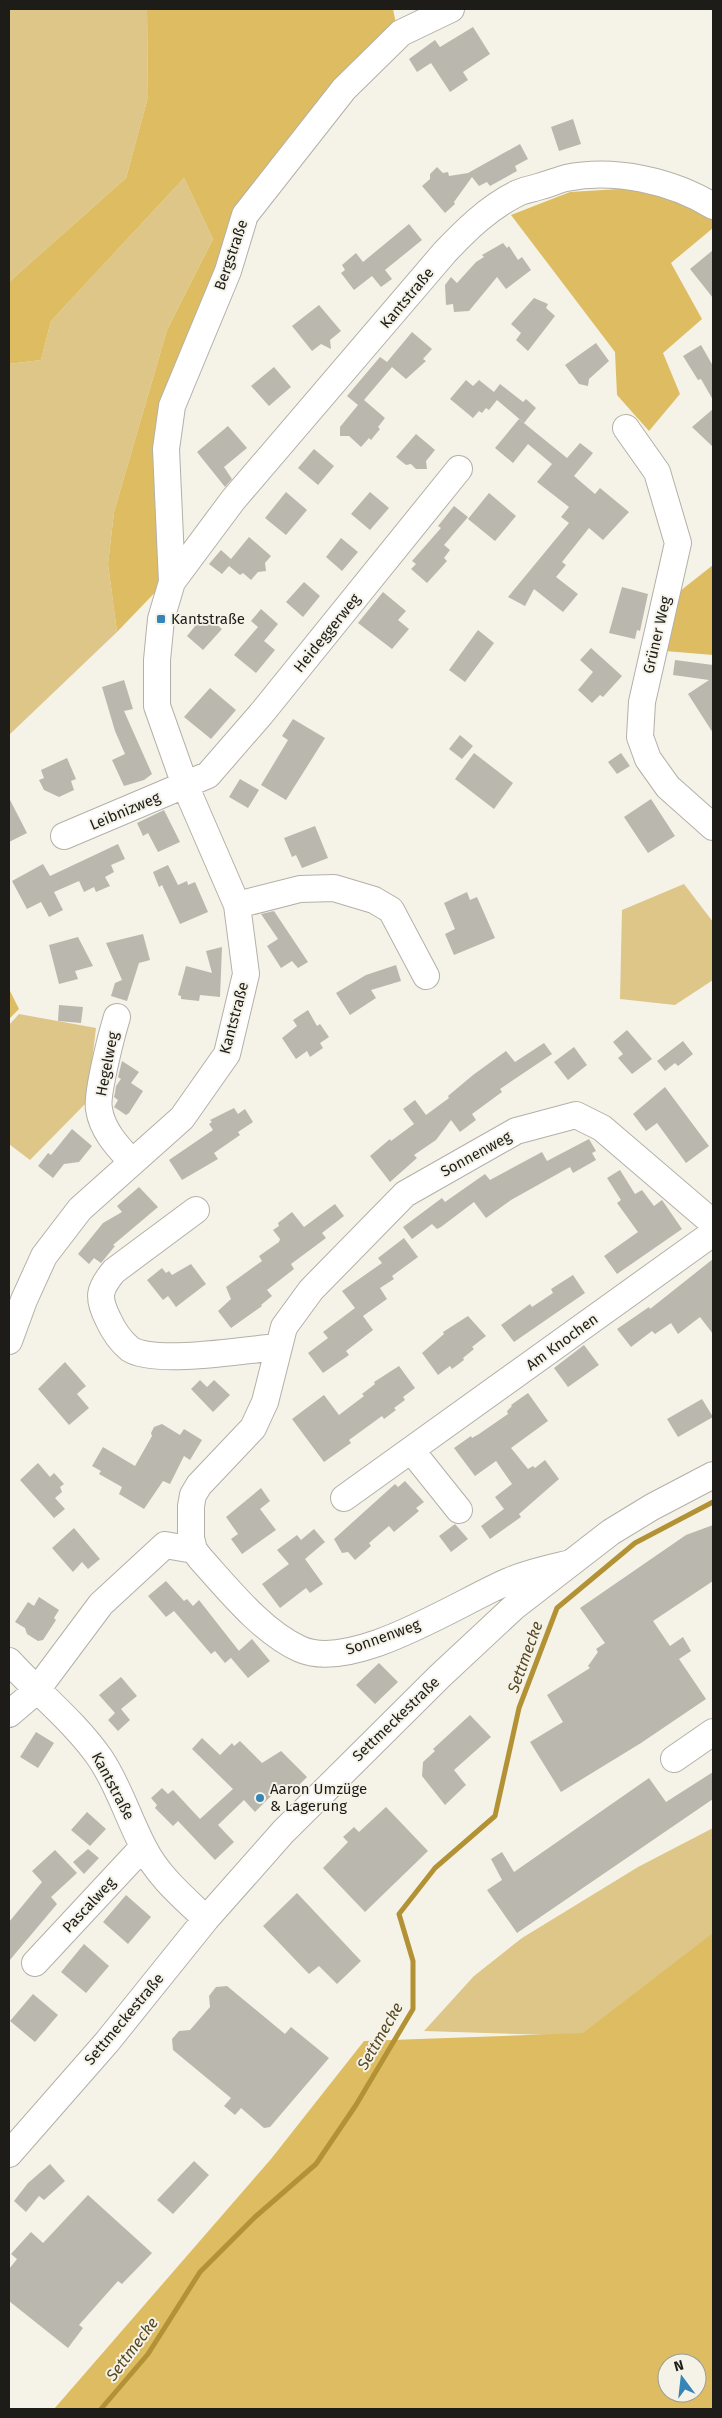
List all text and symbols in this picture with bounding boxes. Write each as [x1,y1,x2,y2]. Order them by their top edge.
street label: Bergstraße [211,217,251,293]
street label: Kantstraße [376,264,438,332]
street label: Heideggerweg [290,590,364,676]
street label: Grüner Weg [639,594,675,675]
place label: Kantstraße [171,610,245,628]
marker: Kantstraße [155,613,167,625]
street label: Leibnizweg [87,788,163,834]
street label: Kantstraße [216,980,252,1056]
street label: Hegelweg [92,1030,122,1098]
street label: Sonnenweg [437,1127,515,1181]
street label: Am Knochen [522,1310,602,1374]
street label: Sonnenweg [343,1615,423,1659]
water label: Settmecke [503,1619,547,1696]
street label: Settmeckestraße [349,1673,443,1765]
street label: Kantstraße [88,1749,138,1823]
place label: Aaron Umzüge & Lagerung [270,1780,367,1815]
marker: Aaron Umzüge & Lagerung [254,1792,266,1804]
street label: Pascalweg [59,1873,119,1936]
street label: Settmeckestraße [80,1970,168,2068]
water label: Settmecke [353,1999,407,2074]
water label: Settmecke [101,2314,162,2385]
north arrow [657,2353,707,2403]
text: N [672,2357,685,2375]

